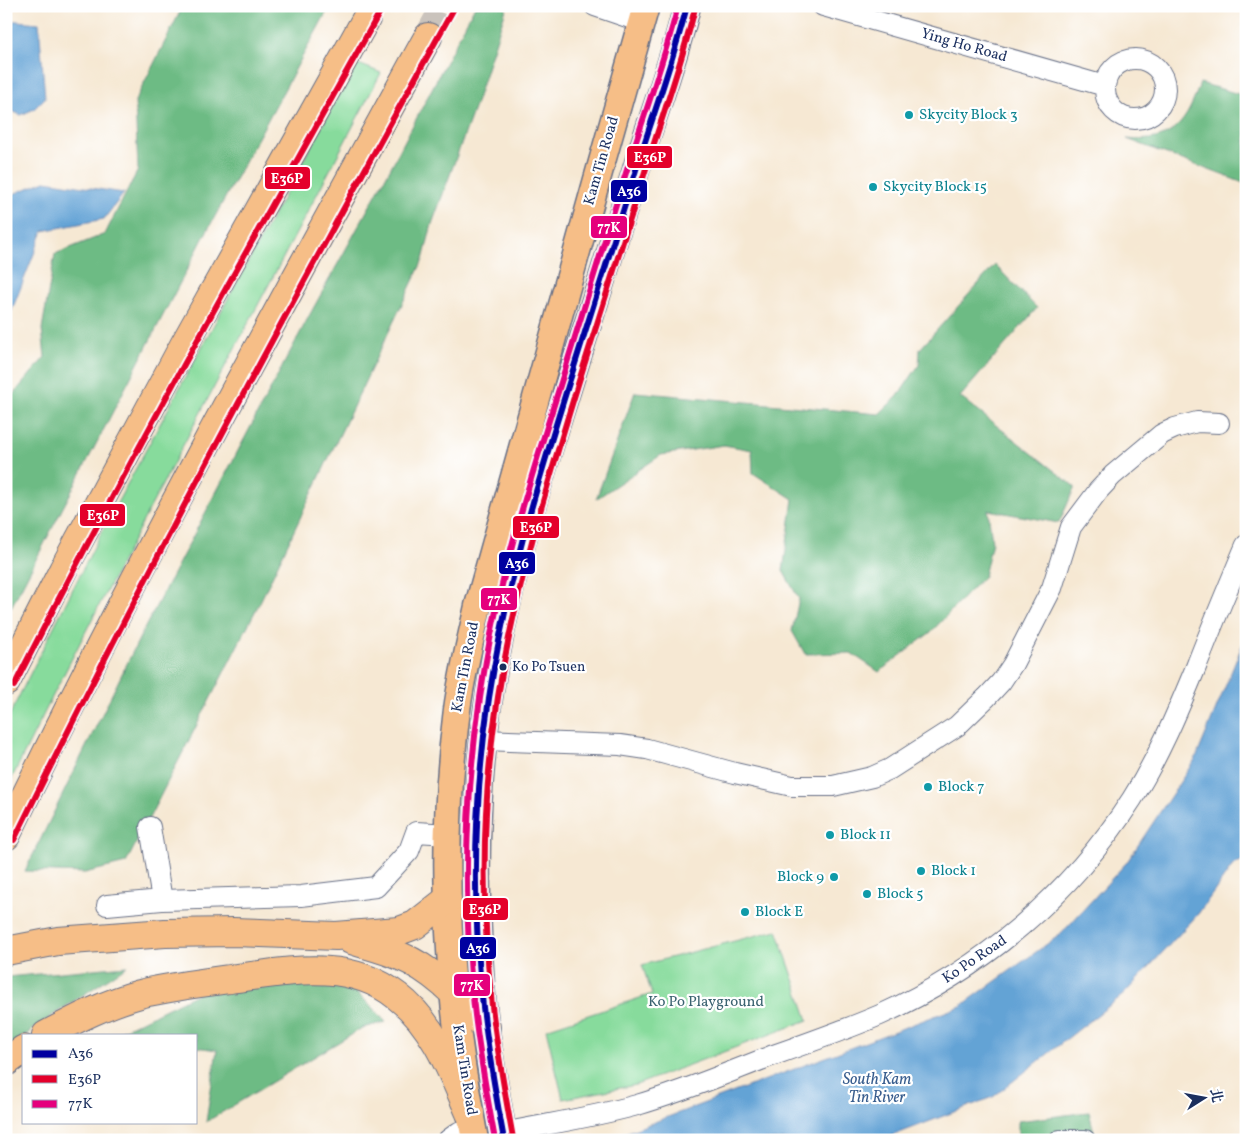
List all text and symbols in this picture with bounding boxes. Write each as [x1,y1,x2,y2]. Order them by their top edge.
street label: Ying Ho Road [918,24,1010,68]
place label: Skycity Block 3 [919,105,1018,126]
marker: Skycity Block 3 [903,109,915,121]
street label: Kam Tin Road [579,114,625,208]
line badge: E36P [626,145,673,169]
text: E36P [634,149,666,168]
line badge: E36P [264,166,311,190]
text: E36P [271,170,303,189]
place label: Skycity Block 15 [883,177,987,198]
line badge: A36 [610,179,648,203]
marker: Skycity Block 15 [867,181,879,193]
text: A36 [617,183,641,202]
line badge: 77K [590,215,628,239]
text: 77K [597,219,621,238]
line badge: E36P [79,503,126,527]
text: E36P [87,507,119,526]
line badge: E36P [512,515,560,539]
text: E36P [520,519,552,538]
line badge: A36 [498,551,536,575]
text: A36 [505,555,529,574]
line badge: 77K [480,587,518,611]
text: 77K [487,591,511,610]
street label: Kam Tin Road [447,620,485,714]
place label: Ko Po Tsuen [512,658,585,677]
marker: Ko Po Tsuen [498,662,508,672]
place label: Block 7 [938,777,985,798]
marker: Block 7 [922,781,934,793]
place label: Block 11 [840,825,891,846]
marker: Block 11 [824,829,836,841]
place label: Block 1 [931,861,976,882]
marker: Block 1 [915,865,927,877]
place label: Block 9 [777,867,824,888]
marker: Block 9 [828,871,840,883]
place label: Block 5 [877,884,924,905]
marker: Block 5 [861,888,873,900]
line badge: E36P [462,897,509,921]
text: E36P [469,901,501,920]
place label: Block E [755,902,803,923]
marker: Block E [739,906,751,918]
street label: Ko Po Road [939,931,1011,989]
line badge: A36 [459,936,497,960]
text: A36 [466,940,490,959]
line badge: 77K [453,973,491,997]
text: 77K [460,977,484,996]
park label: Ko Po Playground [648,992,764,1013]
street label: Kam Tin Road [446,1023,482,1117]
legend [22,1034,198,1124]
text: A36 [68,1044,93,1065]
water label: South Kam Tin River [843,1069,911,1109]
text: E36P [68,1070,101,1091]
north arrow [1180,1074,1230,1124]
text: 北 [1205,1087,1226,1104]
text: 77K [68,1094,93,1115]

